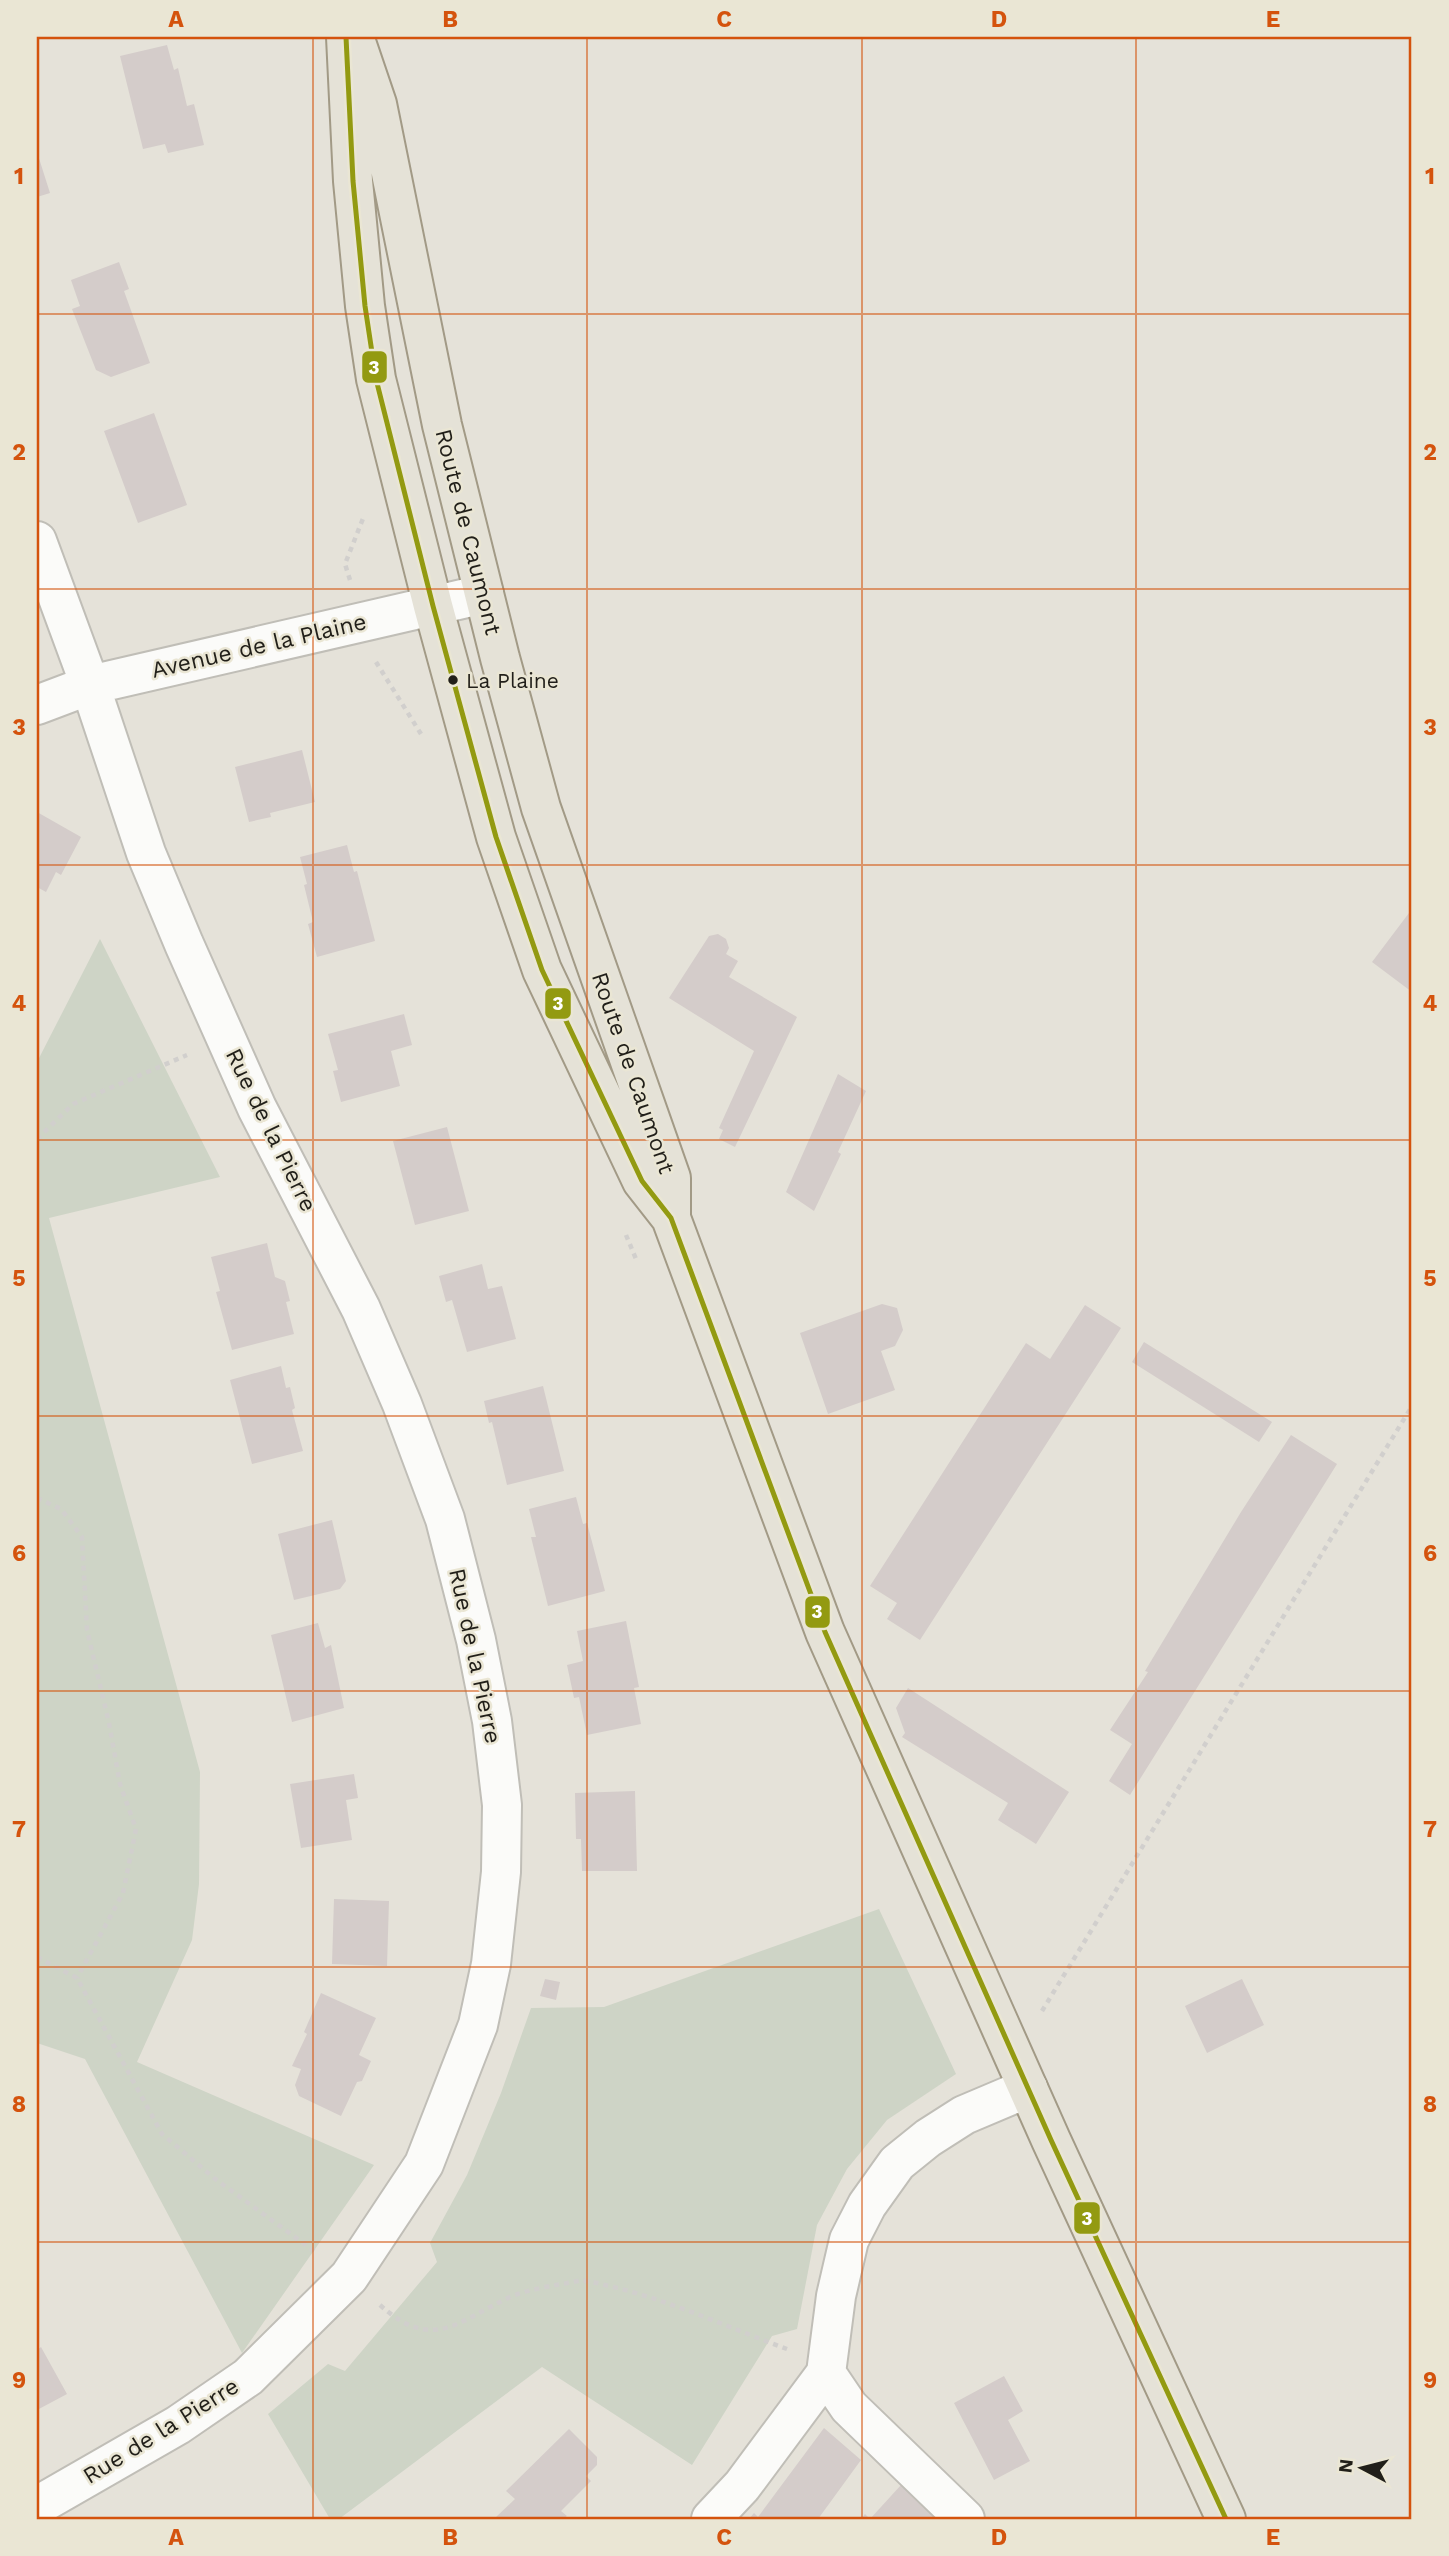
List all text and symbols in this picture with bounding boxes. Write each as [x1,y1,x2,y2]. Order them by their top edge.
text: A [168,6,184,33]
text: B [442,6,458,33]
text: C [716,6,732,33]
text: D [991,6,1007,33]
text: E [1266,6,1280,33]
text: 1 [14,163,24,190]
text: 1 [1425,163,1435,190]
line badge: 3 [361,350,388,384]
text: 3 [368,356,380,379]
street label: Route de Caumont [429,426,507,638]
text: 2 [12,439,26,466]
text: 2 [1423,439,1437,466]
street label: Avenue de la Plaine [149,608,369,684]
place label: La Plaine [466,668,559,693]
marker: La Plaine [446,673,460,687]
text: 3 [12,714,26,741]
text: 3 [1423,714,1437,741]
street label: Route de Caumont [586,969,680,1178]
line badge: 3 [544,987,572,1020]
text: 4 [12,990,27,1017]
text: 4 [1423,990,1438,1017]
text: 3 [552,992,564,1015]
street label: Rue de la Pierre [220,1044,322,1216]
text: 5 [12,1265,26,1292]
text: 5 [1423,1265,1437,1292]
text: 6 [12,1540,26,1567]
text: 6 [1423,1540,1437,1567]
street label: Rue de la Pierre [443,1566,507,1746]
line badge: 3 [804,1595,831,1629]
text: 3 [811,1600,823,1623]
text: 7 [12,1816,26,1843]
text: 7 [1423,1816,1437,1843]
text: 8 [12,2091,26,2118]
text: 8 [1423,2091,1437,2118]
line badge: 3 [1073,2201,1101,2235]
text: 3 [1081,2207,1093,2230]
text: 9 [12,2367,26,2394]
text: 9 [1423,2367,1437,2394]
street label: Rue de la Pierre [78,2372,244,2490]
north arrow [1326,2434,1396,2504]
text: N [1333,2458,1358,2474]
text: A [168,2524,184,2551]
text: B [442,2524,458,2551]
text: C [716,2524,732,2551]
text: D [991,2524,1007,2551]
text: E [1266,2524,1280,2551]

